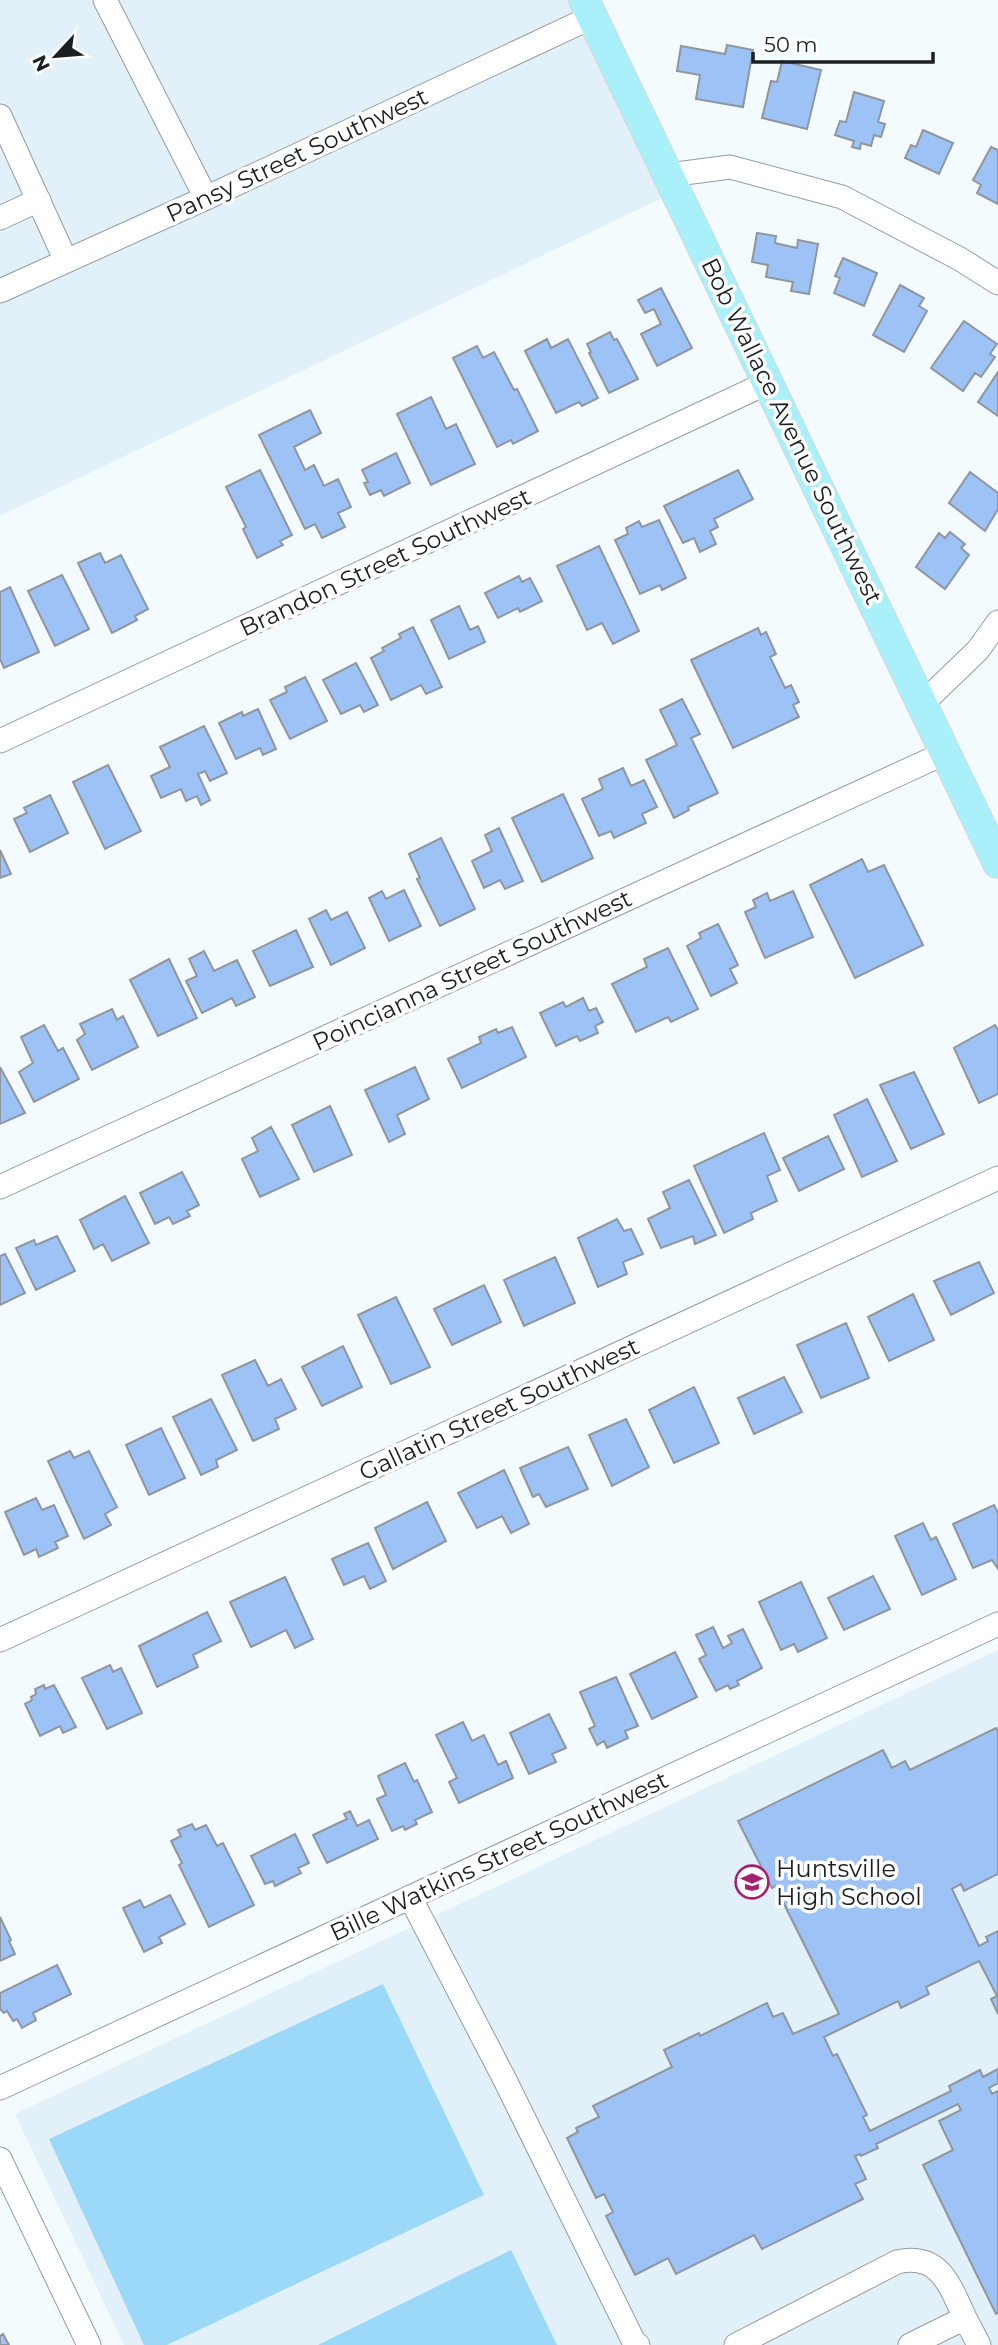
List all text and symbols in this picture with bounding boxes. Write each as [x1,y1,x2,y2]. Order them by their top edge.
north arrow [21,21,91,91]
scale bar [753,21,933,65]
text: 50 m [764,32,818,57]
text: N [27,51,55,75]
street label: Pansy Street Southwest [162,81,433,228]
street label: Bob Wallace Avenue Southwest [695,253,889,609]
street label: Brandon Street Southwest [235,482,536,642]
street label: Poincianna Street Southwest [308,883,636,1057]
street label: Gallatin Street Southwest [354,1331,644,1487]
street label: Bille Watkins Street Southwest [325,1765,673,1947]
place label: Huntsville High School [776,1854,922,1911]
school or university icon: Huntsville High School [733,1863,771,1901]

